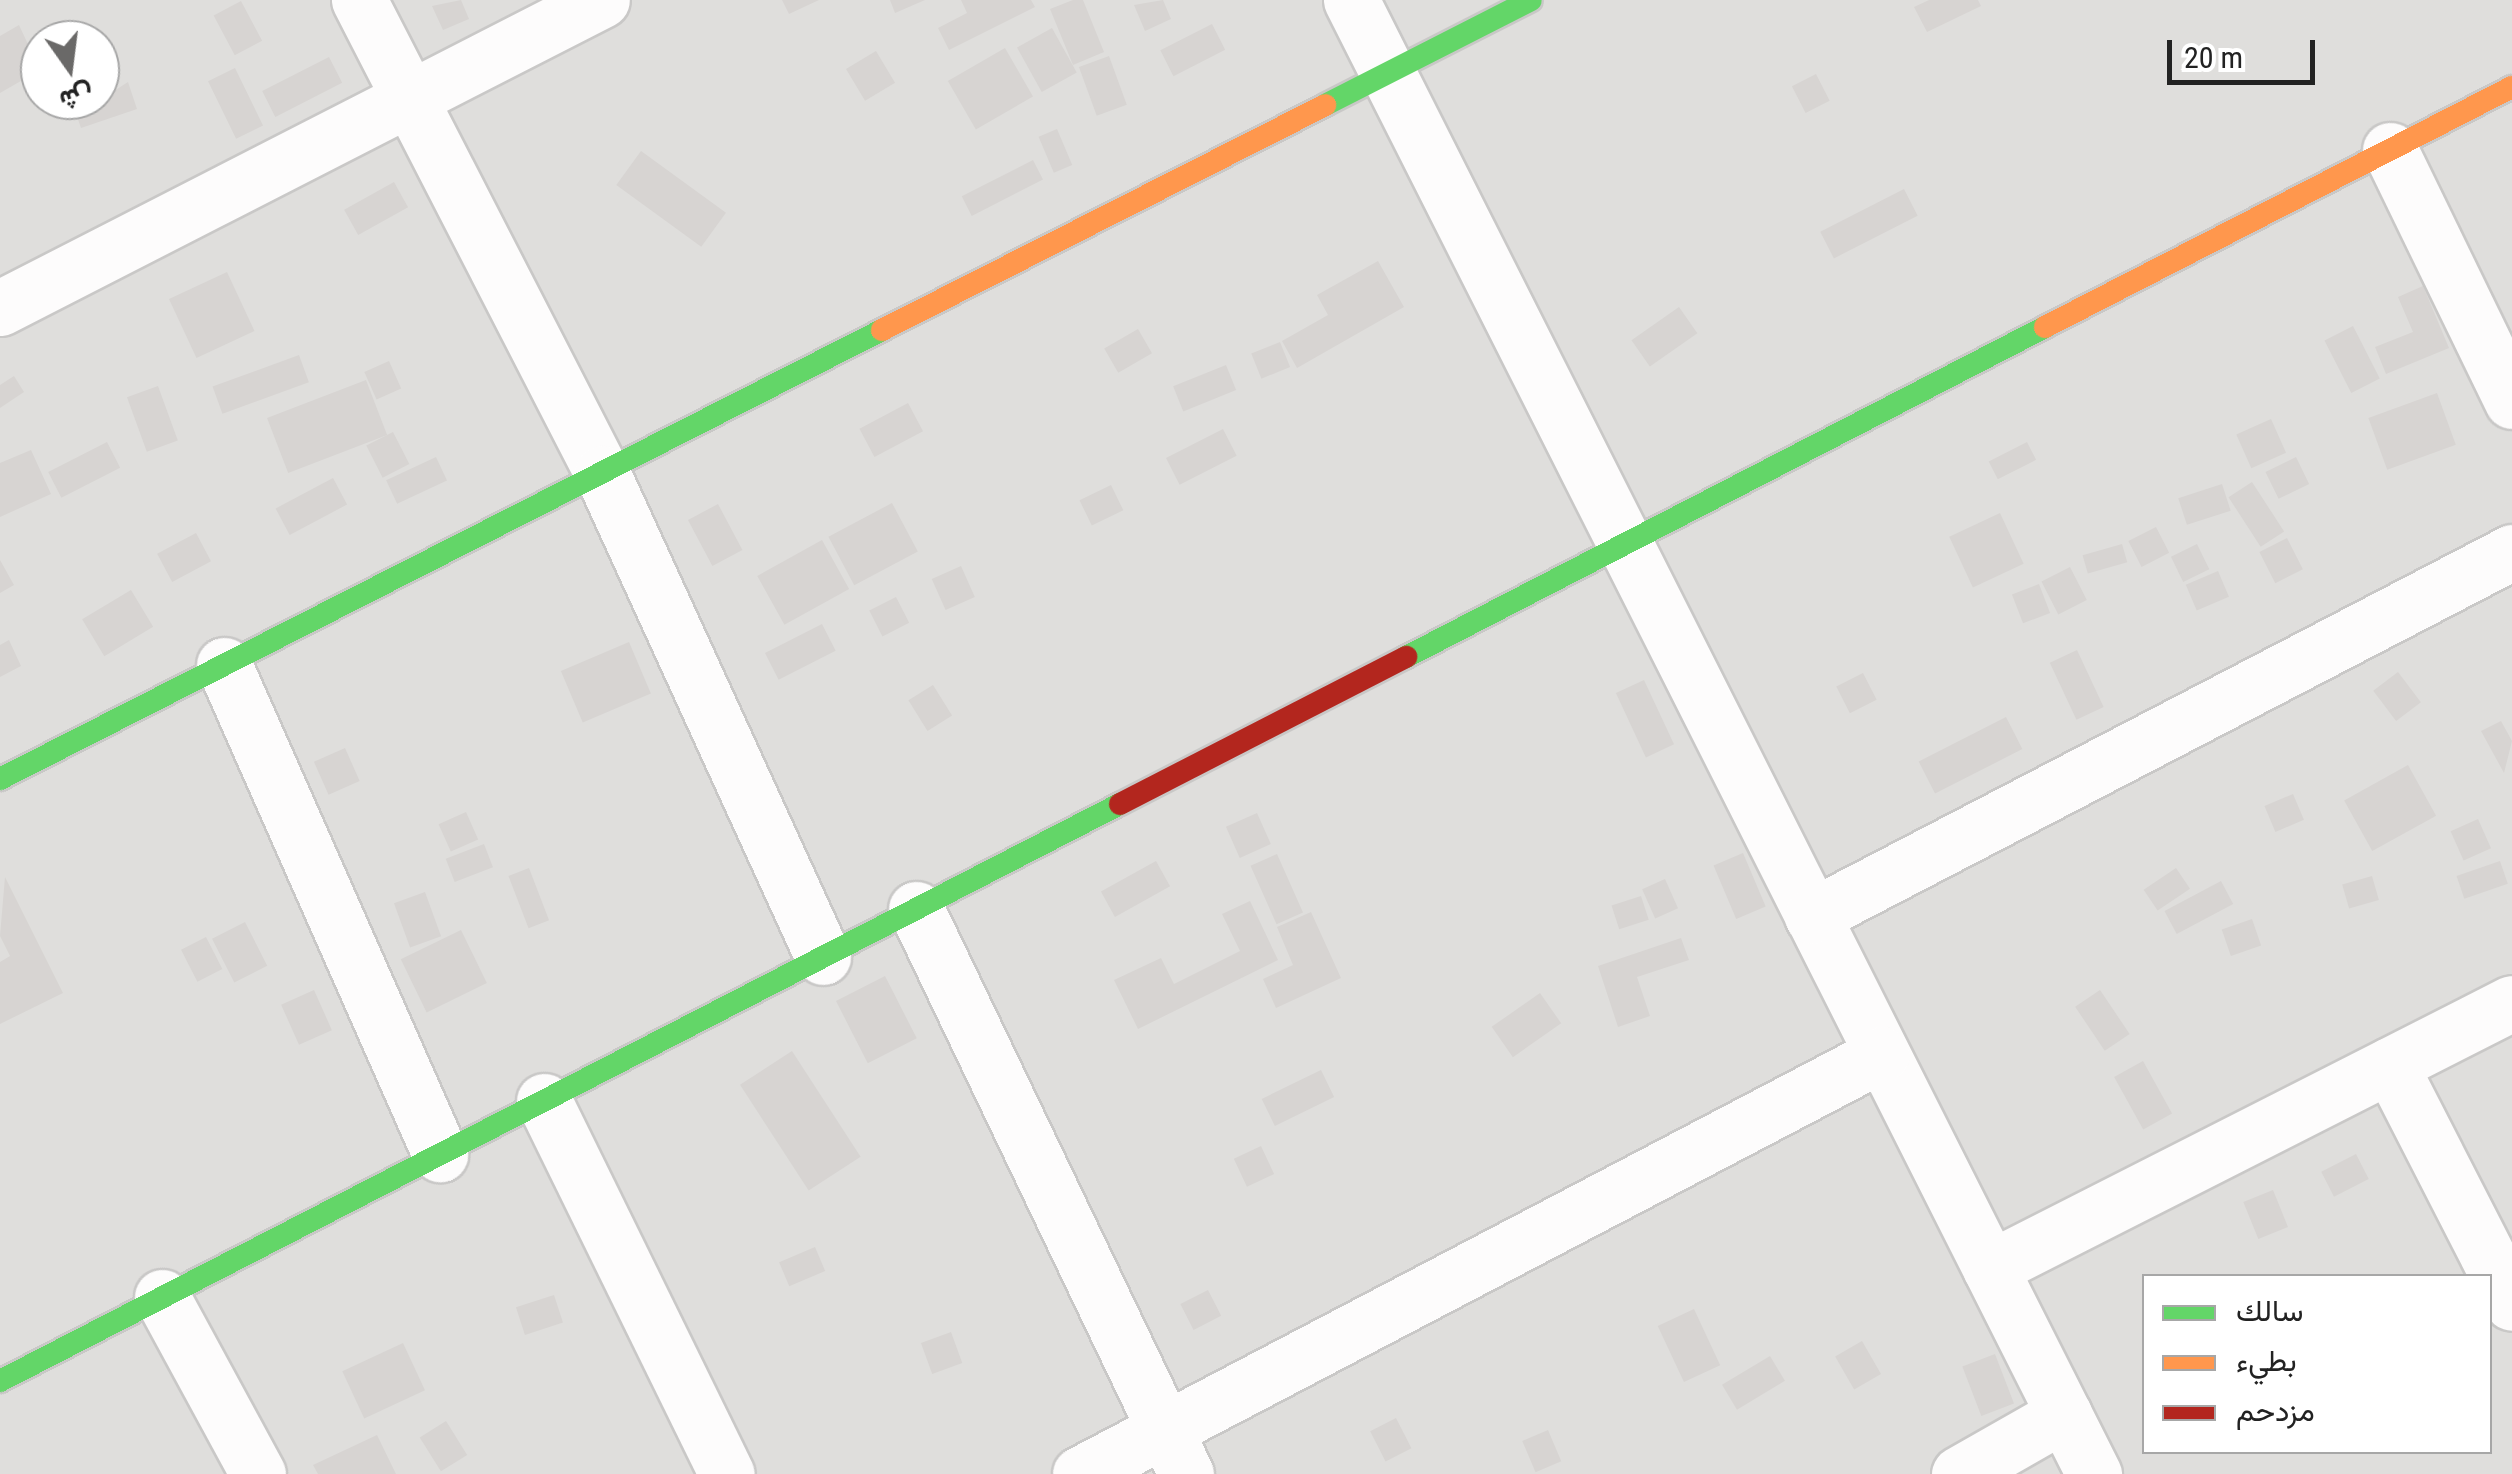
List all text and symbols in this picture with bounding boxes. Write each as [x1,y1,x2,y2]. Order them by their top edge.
north arrow [20,20,120,120]
scale bar [2172,20,2320,82]
text: 20 m [2184,40,2243,75]
text: ش [57,78,97,118]
legend [2142,1274,2492,1454]
text: سالك [2236,1293,2303,1328]
text: بطيء [2236,1343,2297,1378]
text: مزدحم [2236,1393,2315,1428]

